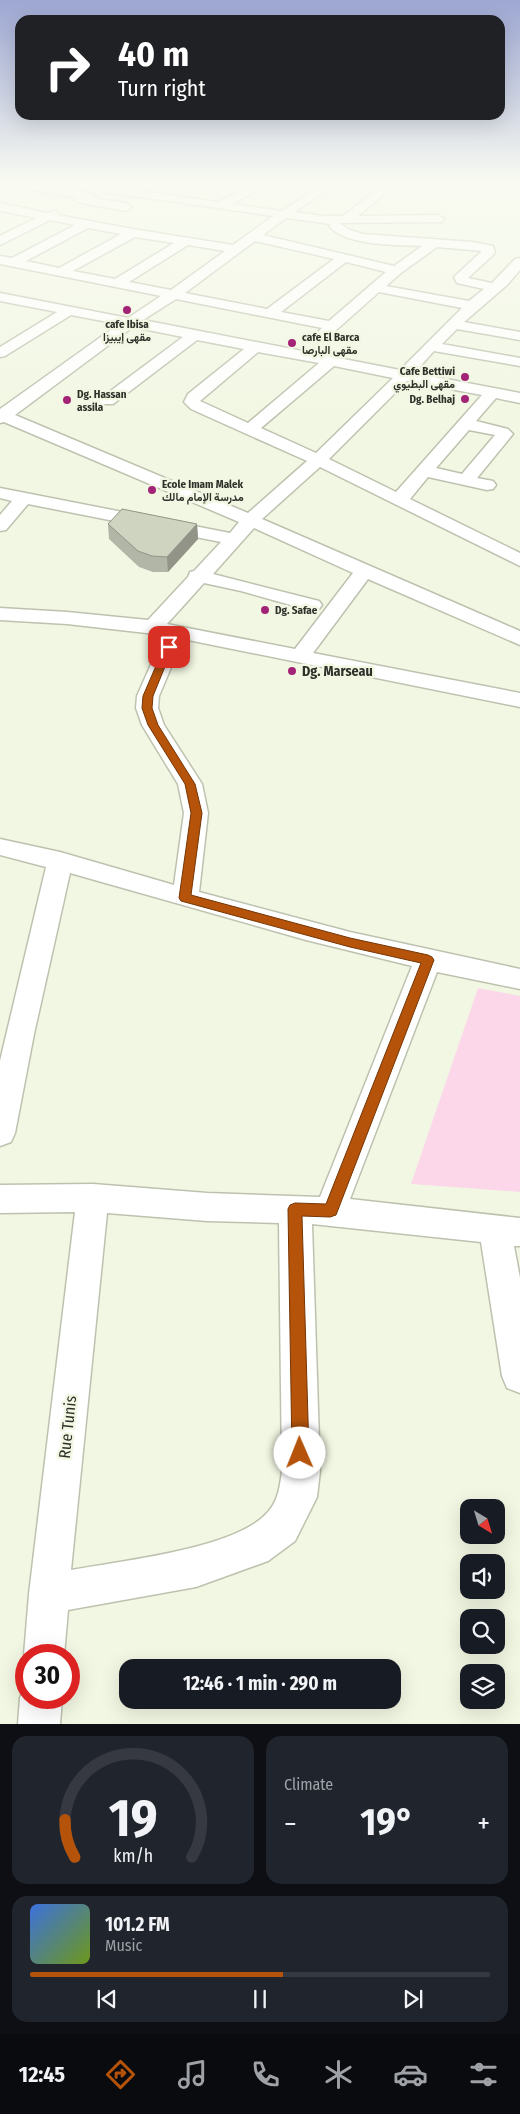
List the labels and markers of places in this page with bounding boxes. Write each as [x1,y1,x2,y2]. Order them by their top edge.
marker: cafe Ibisa مقهى إيبيزا [121,304,133,316]
place label: cafe Ibisa مقهى إيبيزا [103,318,151,344]
place label: cafe El Barca مقهى البارصا [302,331,360,357]
marker: cafe El Barca مقهى البارصا [286,337,298,349]
place label: Cafe Bettiwi مقهى البطيوي [393,365,455,393]
marker: Cafe Bettiwi مقهى البطيوي [459,371,471,383]
place label: Dg. Hassan assila [77,388,127,414]
place label: Dg. Belhaj [409,393,455,406]
marker: Dg. Belhaj [459,393,471,405]
marker: Dg. Hassan assila [61,394,73,406]
place label: Ecole Imam Malek مدرسة الإمام مالك [162,478,244,505]
marker: Ecole Imam Malek مدرسة الإمام مالك [146,484,158,496]
marker: Dg. Safae [259,604,271,616]
place label: Dg. Safae [275,604,318,617]
pin [148,626,190,668]
place label: Dg. Marseau [302,663,373,680]
marker: Dg. Marseau [286,665,298,677]

